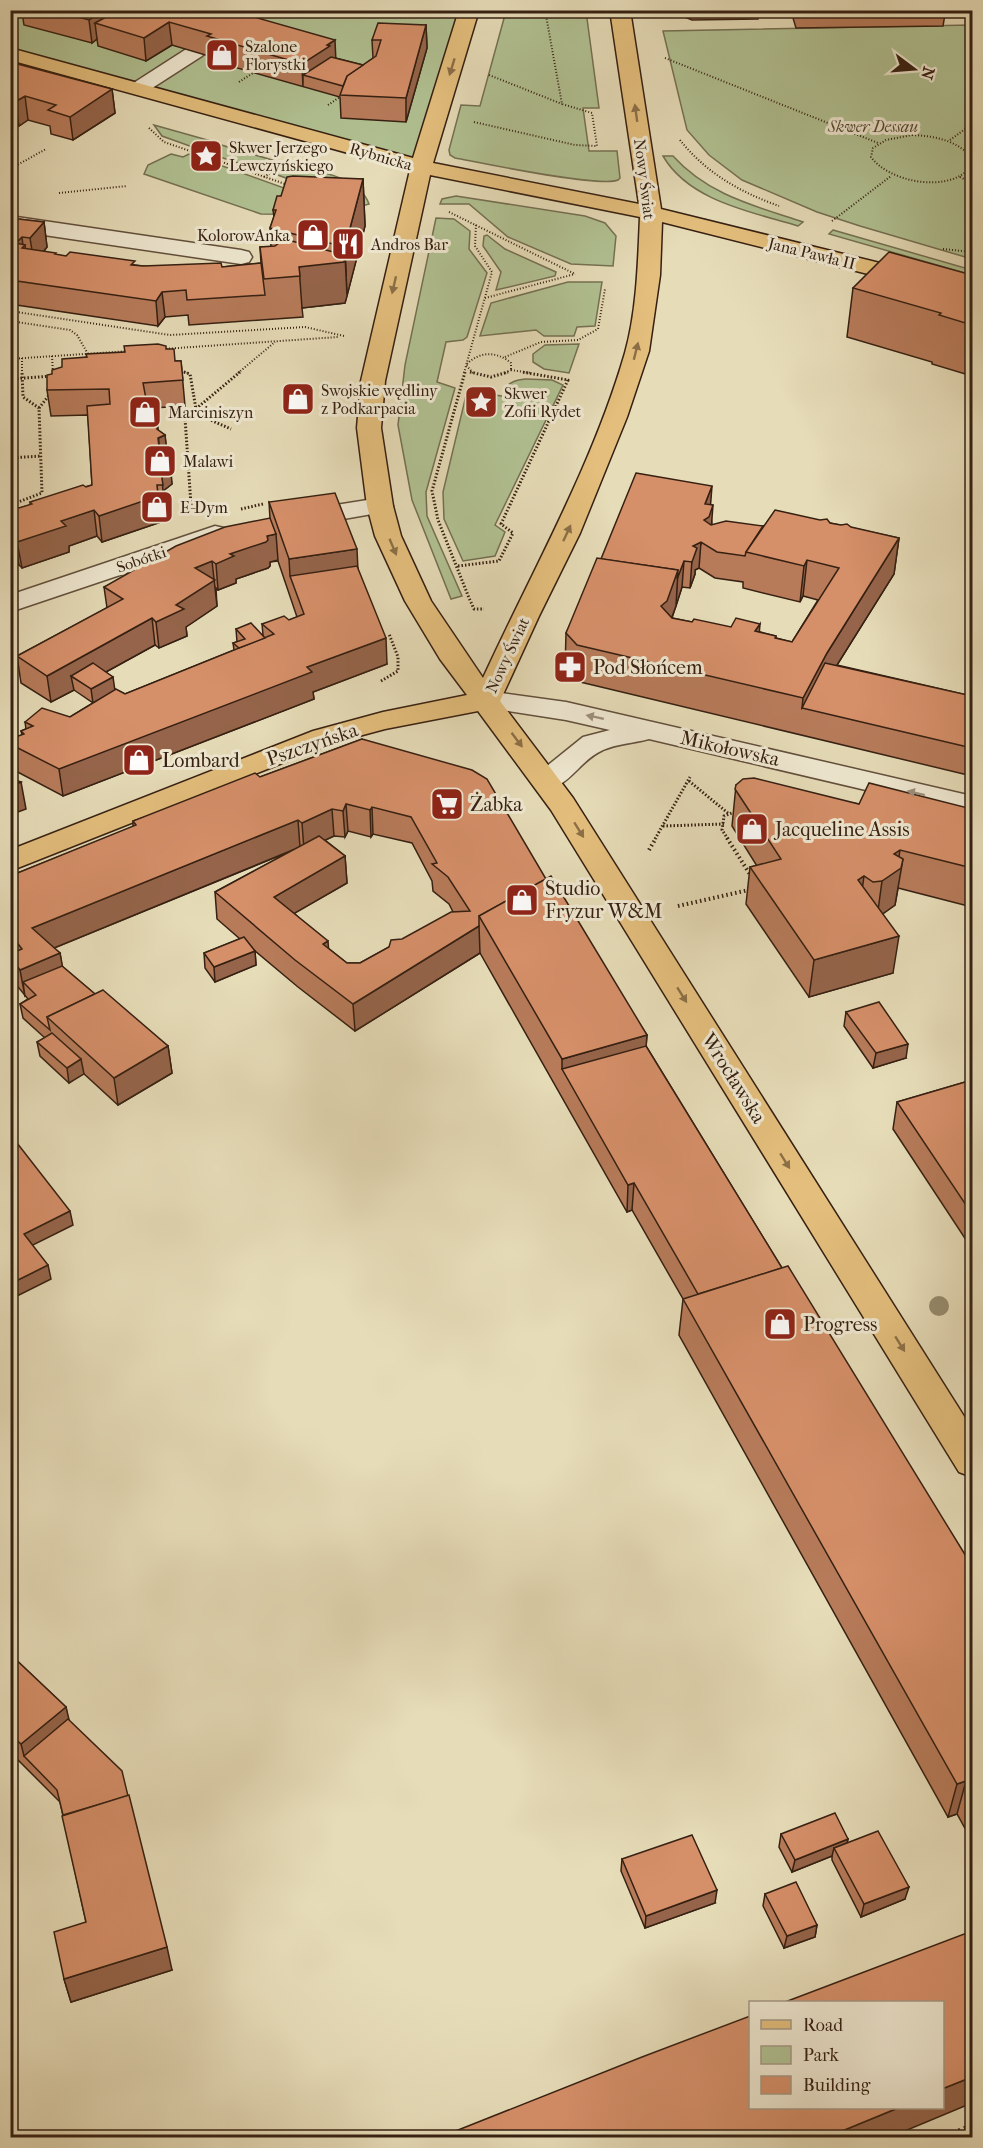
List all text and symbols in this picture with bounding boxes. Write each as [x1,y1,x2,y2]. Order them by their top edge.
shop icon: Szalone Florystki [204,37,240,73]
place label: Szalone Florystki [245,37,306,74]
north arrow [884,39,944,99]
one-way arrow [447,58,456,76]
text: N [917,65,939,82]
one-way arrow [631,104,640,123]
park label: Skwer Dessau [827,117,918,136]
street label: Nowy Świat [630,137,660,221]
place icon: Skwer Jerzego Lewczyńskiego [188,138,224,174]
place label: Skwer Jerzego Lewczyńskiego [229,138,333,175]
street label: Rybnicka [347,138,415,175]
shop icon: KolorowAnka [295,217,331,253]
place label: KolorowAnka [197,226,291,245]
restaurant icon: Andros Bar [330,226,366,262]
street label: Jana Pawła II [764,233,858,274]
place label: Andros Bar [370,235,448,254]
one-way arrow [389,276,399,295]
one-way arrow [631,342,641,360]
shop icon: Swojskie wędliny z Podkarpacia [280,381,316,417]
place label: Swojskie wędliny z Podkarpacia [321,381,438,418]
place icon: Skwer Zofii Rydet [463,384,499,420]
place label: Skwer Zofii Rydet [504,384,582,421]
shop icon: Marciniszyn [127,394,163,430]
place label: Marciniszyn [168,403,254,422]
shop icon: Malawi [142,443,178,479]
place label: Malawi [183,452,233,471]
shop icon: E-Dym [139,489,175,525]
place label: E-Dym [180,498,229,517]
one-way arrow [562,525,571,542]
one-way arrow [389,538,398,556]
street label: Sobótki [114,542,169,577]
street label: Nowy Świat [481,614,533,696]
pharmacy icon: Pod Słońcem [552,649,588,685]
place label: Pod Słońcem [593,656,703,679]
one-way arrow [585,712,604,721]
street label: Pszczyńska [263,718,362,771]
street label: Mikołowska [678,726,782,771]
one-way arrow [511,732,523,748]
shop icon: Lombard [121,742,157,778]
place label: Lombard [162,749,241,772]
supermarket icon: Żabka [429,786,465,822]
one-way arrow [906,787,925,797]
place label: Żabka [470,792,523,816]
shop icon: Jacqueline Assis [734,811,770,847]
place label: Jacqueline Assis [773,818,910,841]
one-way arrow [573,822,584,838]
place label: Studio Fryzur W&M [545,877,662,923]
shop icon: Studio Fryzur W&M [504,882,540,918]
one-way arrow [677,987,688,1003]
street label: Wrocławska [696,1028,771,1128]
one-way arrow [780,1153,791,1169]
shop icon: Progress [762,1306,798,1342]
place label: Progress [803,1313,877,1336]
one-way arrow [894,1336,905,1352]
legend [749,2001,944,2109]
text: Road [803,2015,843,2036]
text: Park [803,2045,840,2066]
text: Building [803,2075,871,2096]

